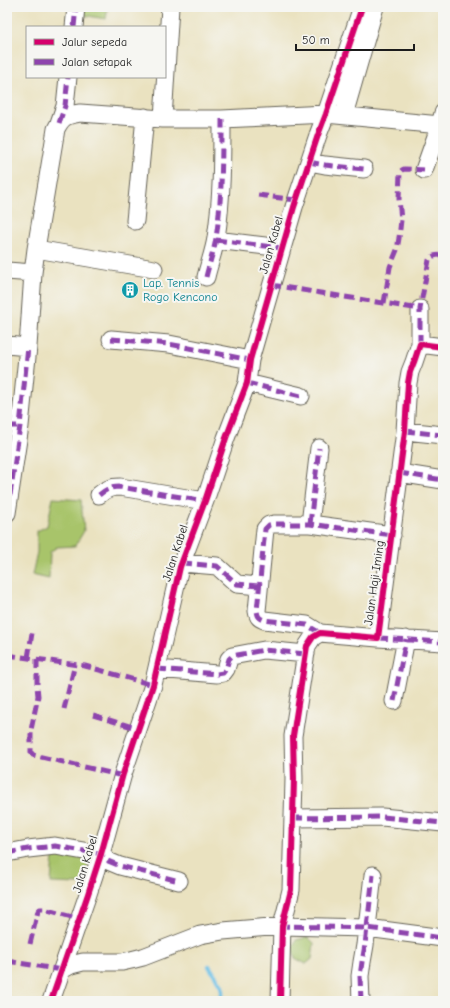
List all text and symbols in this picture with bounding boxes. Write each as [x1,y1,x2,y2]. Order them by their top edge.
legend [26,26,166,78]
scale bar [296,26,414,52]
text: 50 m [302,33,330,47]
text: Jalur sepeda [62,35,127,49]
text: Jalan setapak [62,55,132,69]
street label: Jalan Kabel [256,215,286,275]
place label: Lap. Tennis Rogo Kencono [143,276,218,304]
building icon: Lap. Tennis Rogo Kencono [120,280,140,300]
street label: Jalan Kabel [159,523,191,583]
street label: Jalan Haji Iming [361,539,387,627]
street label: Jalan Kabel [70,834,100,894]

